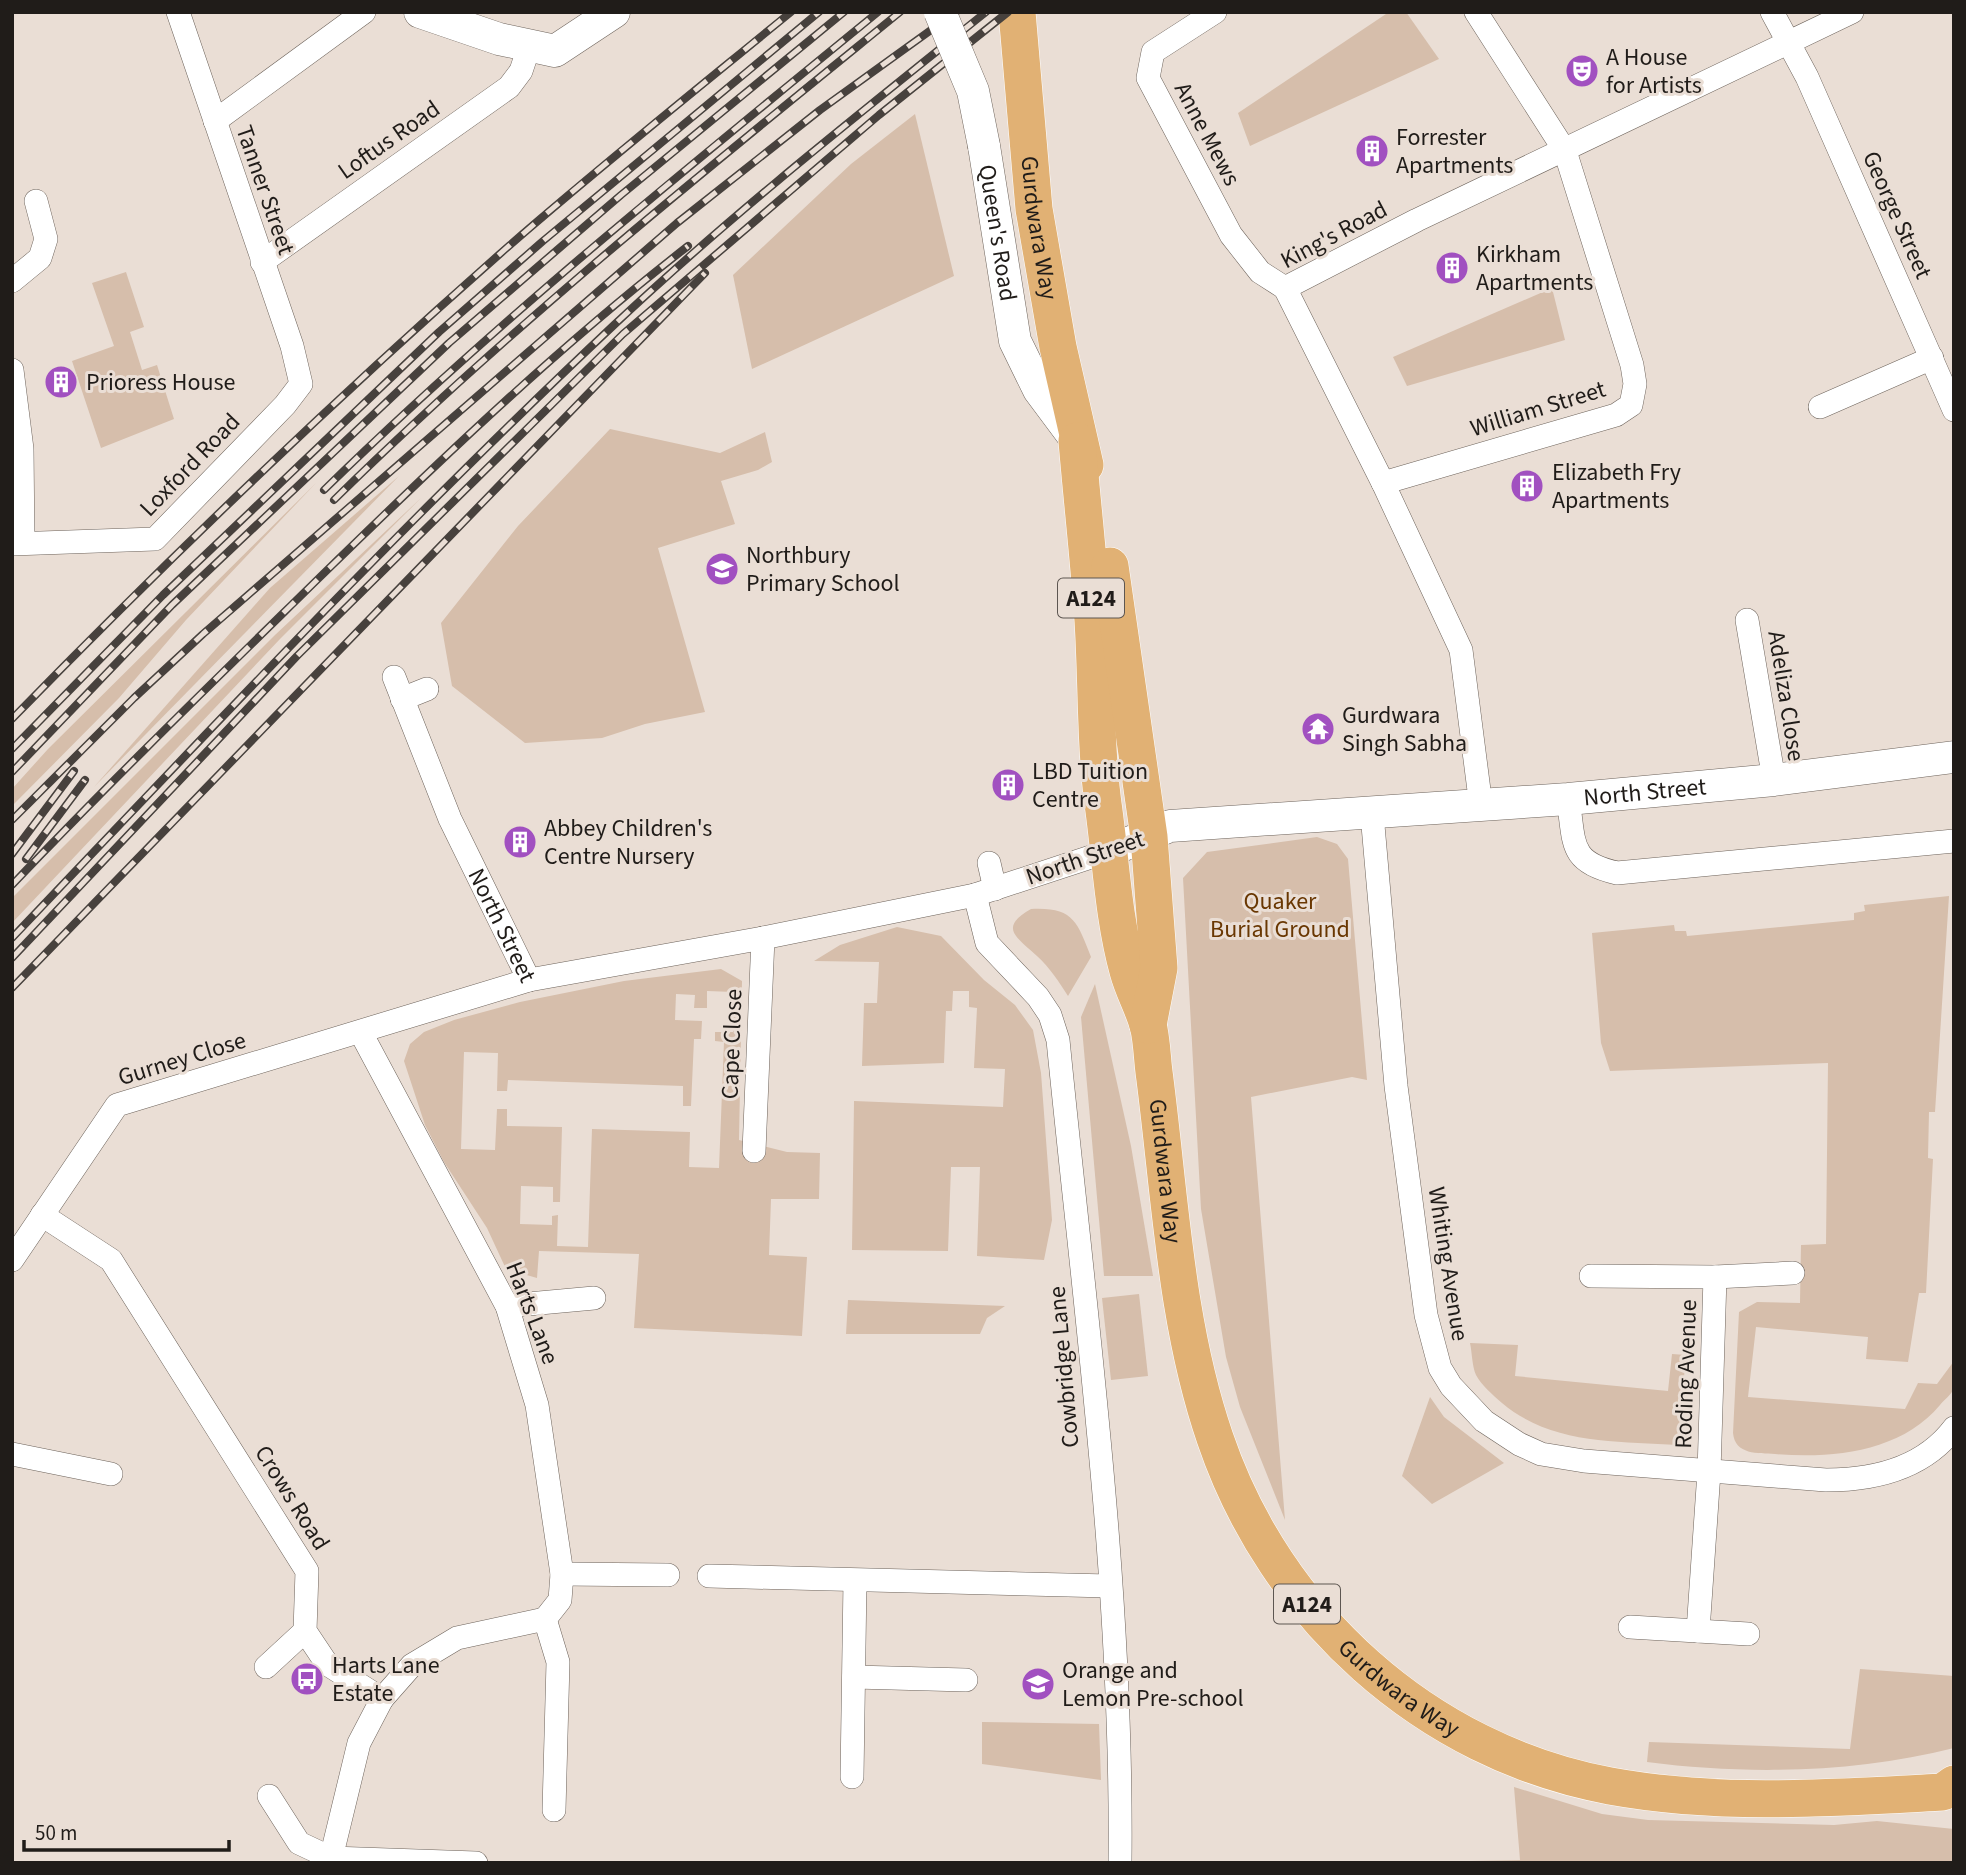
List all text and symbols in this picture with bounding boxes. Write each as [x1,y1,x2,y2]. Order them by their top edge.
place label: A House for Artists [1606,40,1702,103]
theatre icon: A House for Artists [1563,52,1601,90]
street label: Anne Mews [1165,76,1249,192]
street label: Loftus Road [331,92,447,188]
place label: Forrester Apartments [1396,120,1513,183]
street label: Tanner Street [227,121,303,259]
building icon: Forrester Apartments [1353,132,1391,170]
street label: George Street [1853,146,1941,284]
street label: Gurdwara Way [1012,154,1067,302]
street label: Queen's Road [970,162,1026,304]
street label: King's Road [1274,192,1394,278]
place label: Kirkham Apartments [1476,237,1593,300]
building icon: Kirkham Apartments [1433,249,1471,287]
building icon: Prioress House [42,363,80,401]
place label: Prioress House [86,365,235,400]
street label: William Street [1466,372,1610,446]
street label: Loxford Road [132,405,248,525]
place label: Elizabeth Fry Apartments [1552,455,1681,518]
building icon: Elizabeth Fry Apartments [1508,467,1546,505]
place label: Northbury Primary School [746,538,900,601]
school or university icon: Northbury Primary School [703,550,741,588]
road number: A124 [1058,578,1124,618]
street label: Adeliza Close [1758,628,1814,764]
place label: Gurdwara Singh Sabha [1342,698,1467,761]
temple icon: Gurdwara Singh Sabha [1299,710,1337,748]
place label: LBD Tuition Centre [1032,754,1148,817]
building icon: LBD Tuition Centre [989,766,1027,804]
street label: North Street [1582,769,1708,815]
place label: Abbey Children's Centre Nursery [544,811,712,874]
street label: North Street [1021,821,1149,895]
building icon: Abbey Children's Centre Nursery [501,823,539,861]
street label: North Street [459,862,545,988]
park label: Quaker Burial Ground [1210,884,1350,947]
street label: Cape Close [713,988,751,1100]
street label: Gurney Close [114,1023,250,1095]
street label: Gurdwara Way [1140,1097,1191,1245]
street label: Whiting Avenue [1419,1184,1477,1344]
street label: Harts Lane [496,1257,568,1369]
street label: Cowbridge Lane [1040,1285,1088,1449]
street label: Roding Avenue [1666,1299,1706,1449]
street label: Crows Road [246,1439,338,1557]
road number: A124 [1274,1584,1340,1624]
street label: Gurdwara Way [1330,1631,1466,1746]
place label: Harts Lane Estate [332,1648,440,1711]
place label: Orange and Lemon Pre-school [1062,1653,1244,1716]
bus stop icon: Harts Lane Estate [288,1660,326,1698]
school or university icon: Orange and Lemon Pre-school [1019,1665,1057,1703]
scale bar [24,1808,229,1852]
text: 50 m [35,1818,77,1848]

